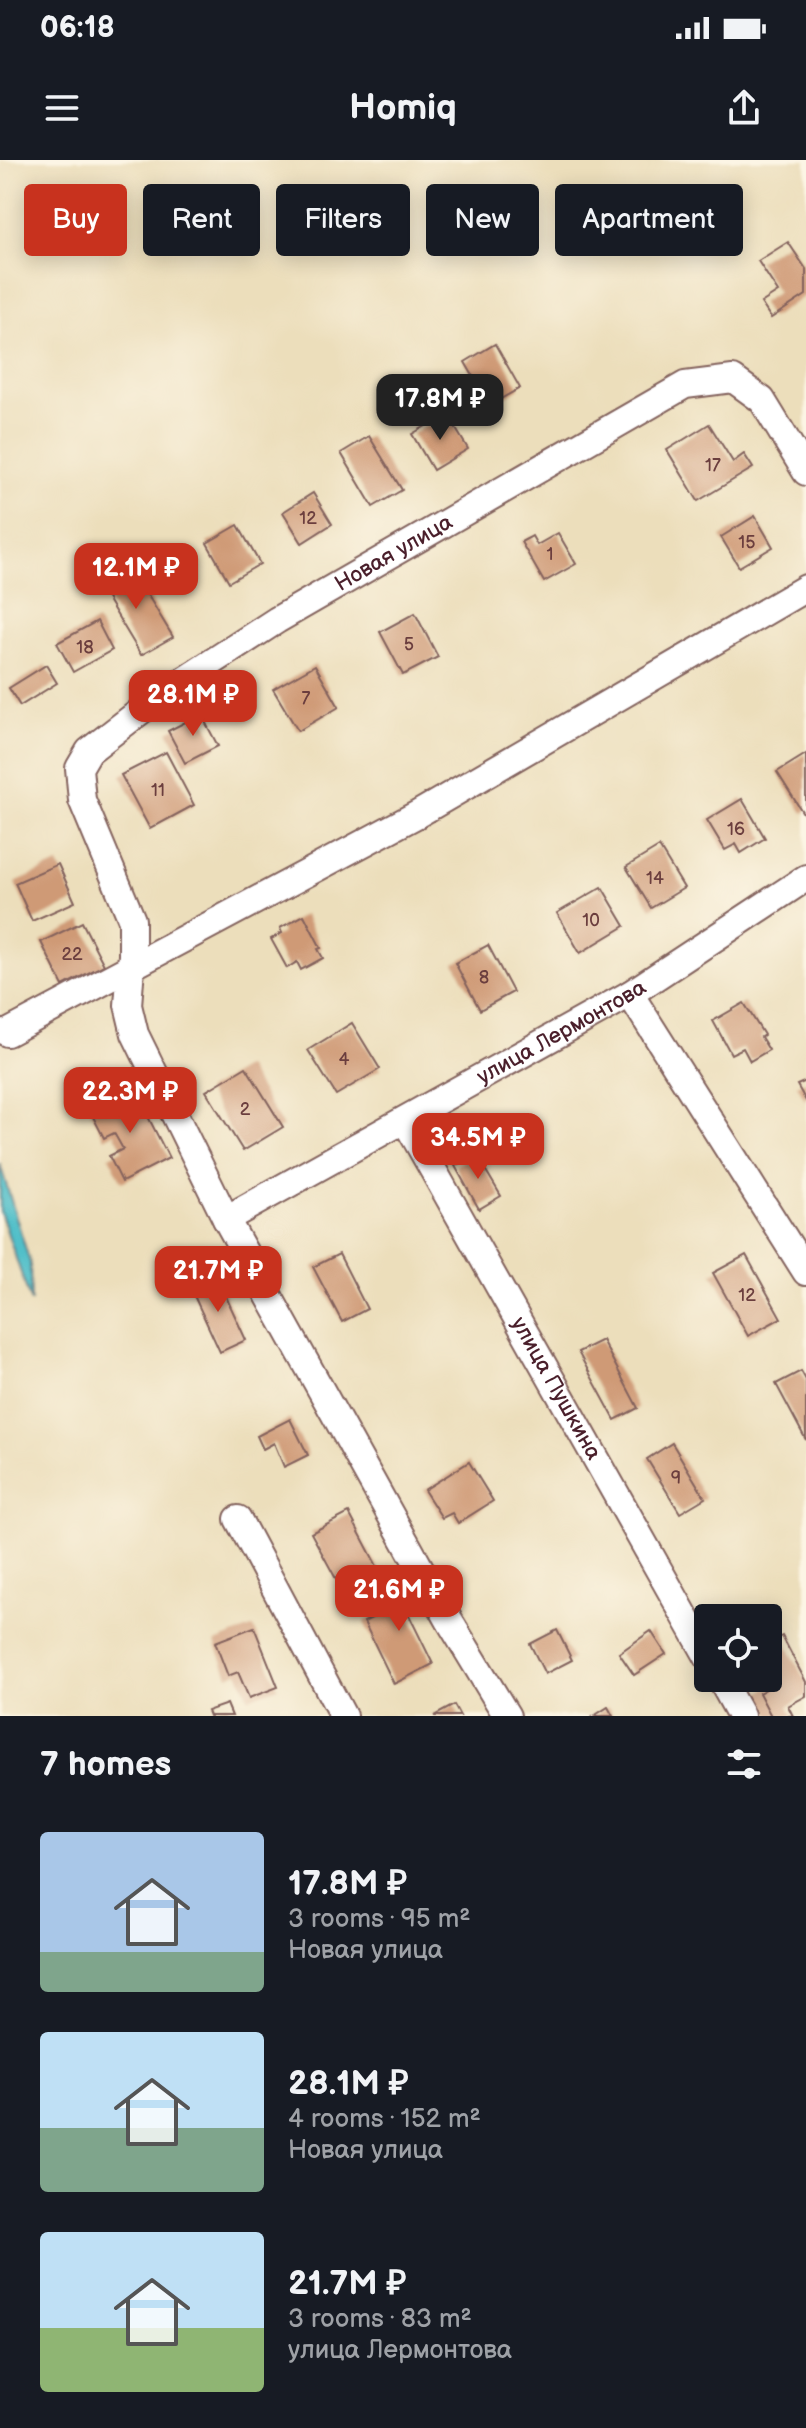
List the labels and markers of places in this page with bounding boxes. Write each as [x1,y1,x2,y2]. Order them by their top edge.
pin: 17.8M ₽ [366,374,514,442]
pin: 12.1M ₽ [62,543,210,611]
pin: 28.1M ₽ [119,670,267,738]
pin: 22.3M ₽ [56,1067,204,1135]
pin: 34.5M ₽ [404,1113,552,1181]
pin: 21.7M ₽ [144,1246,292,1314]
pin: 21.6M ₽ [325,1565,473,1633]

